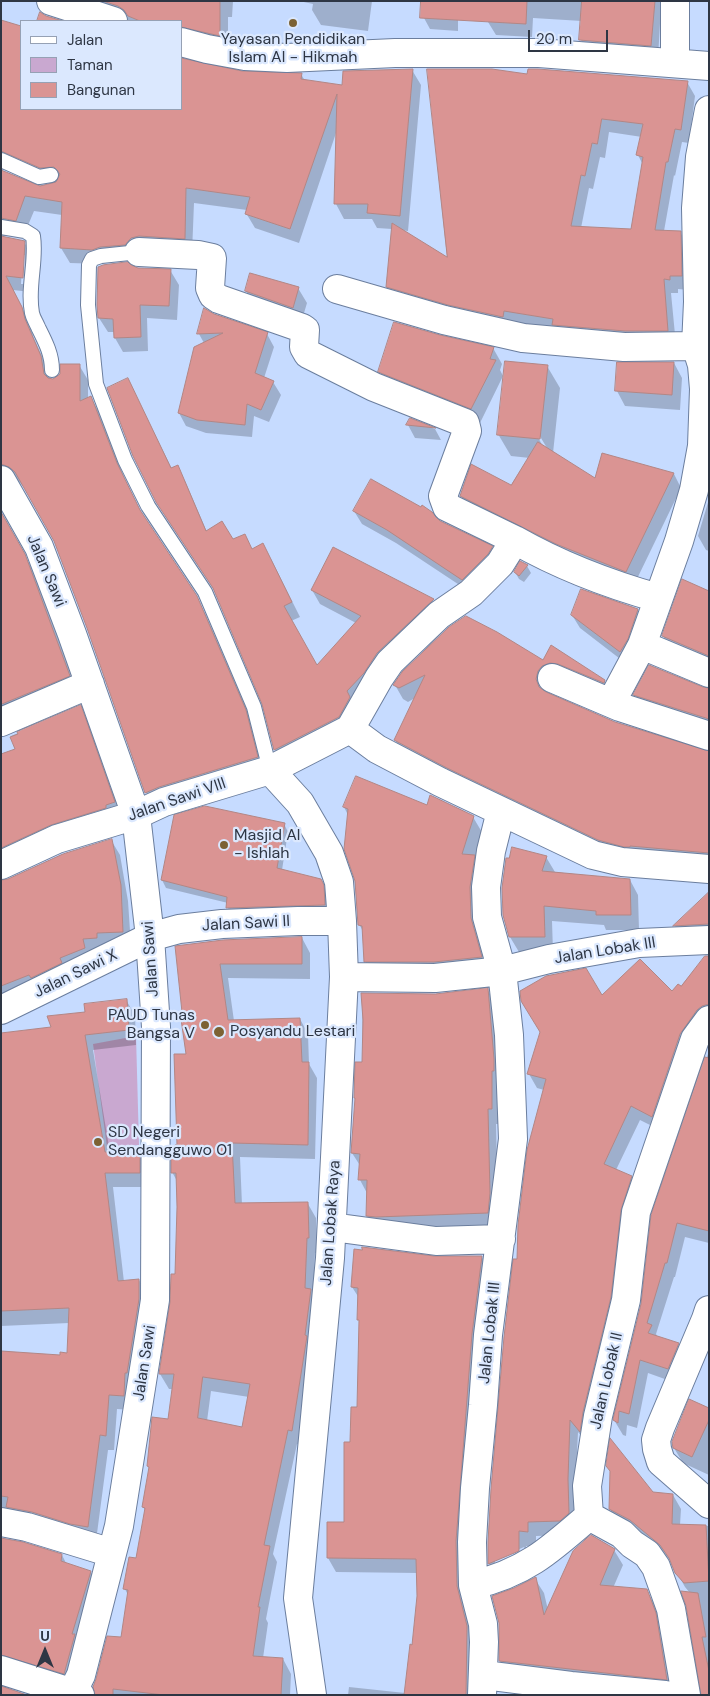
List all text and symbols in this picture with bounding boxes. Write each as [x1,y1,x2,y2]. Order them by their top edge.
marker: Yayasan Pendidikan Islam Al - Hikmah [287,17,299,29]
legend [20,20,182,110]
scale bar [530,20,610,52]
text: 20 m [536,29,572,49]
text: Jalan [67,30,103,50]
place label: Yayasan Pendidikan Islam Al - Hikmah [221,30,365,68]
text: Taman [67,55,113,75]
text: Bangunan [67,80,135,100]
street label: Jalan Sawi [22,532,70,610]
street label: Jalan Sawi VIII [125,774,229,826]
place label: Masjid Al - Ishlah [234,826,300,864]
marker: Masjid Al - Ishlah [218,839,230,851]
street label: Jalan Sawi II [202,912,290,936]
street label: Jalan Sawi [139,920,163,998]
street label: Jalan Lobak III [553,934,657,968]
street label: Jalan Sawi X [31,946,121,1002]
place label: PAUD Tunas Bangsa V [108,1006,195,1044]
marker: PAUD Tunas Bangsa V [199,1019,211,1031]
place label: Posyandu Lestari [230,1022,355,1042]
marker: Posyandu Lestari [212,1025,226,1039]
place label: SD Negeri Sendangguwo 01 [108,1123,232,1161]
marker: SD Negeri Sendangguwo 01 [92,1136,104,1148]
street label: Jalan Lobak Raya [317,1160,345,1286]
street label: Jalan Lobak III [475,1281,505,1385]
street label: Jalan Sawi [130,1324,160,1402]
street label: Jalan Lobak II [587,1331,627,1431]
north arrow [20,1626,70,1676]
text: U [40,1627,50,1645]

